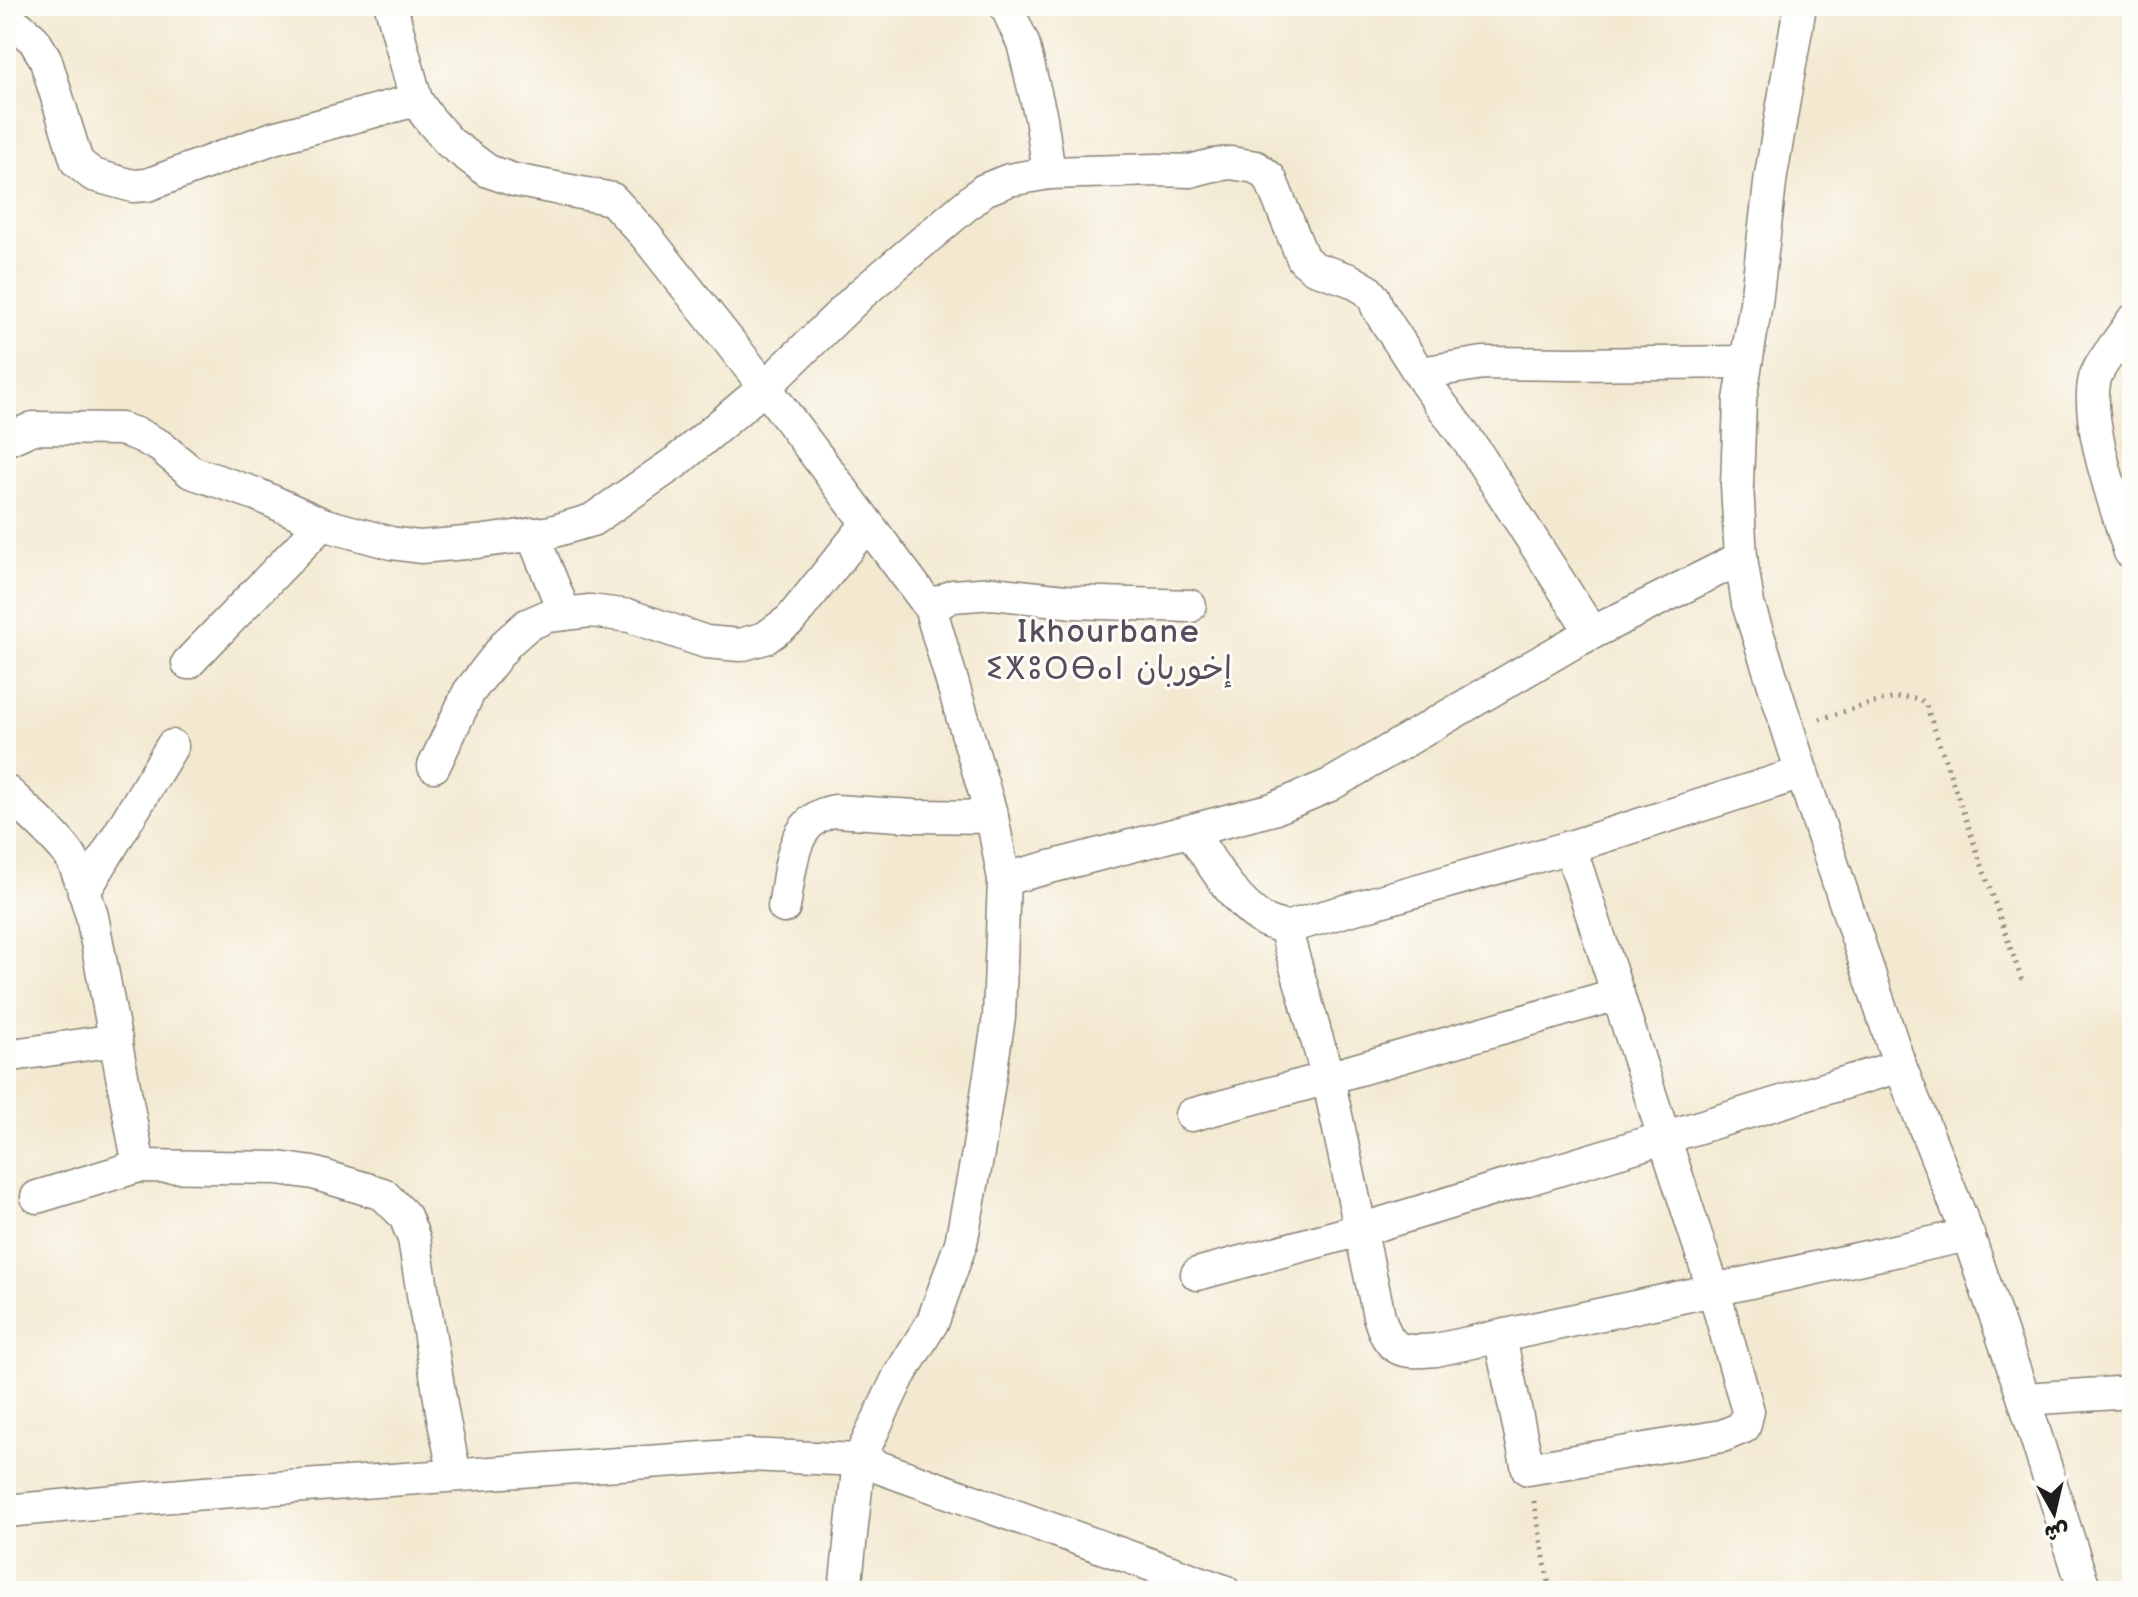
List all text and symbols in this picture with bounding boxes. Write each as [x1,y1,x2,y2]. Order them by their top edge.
district label: Ikhourbane ⵉⵅⵓⵔⴱⴰⵏ إخوربان [986,613,1232,689]
north arrow [2014,1473,2094,1553]
text: ش [2043,1516,2070,1546]

